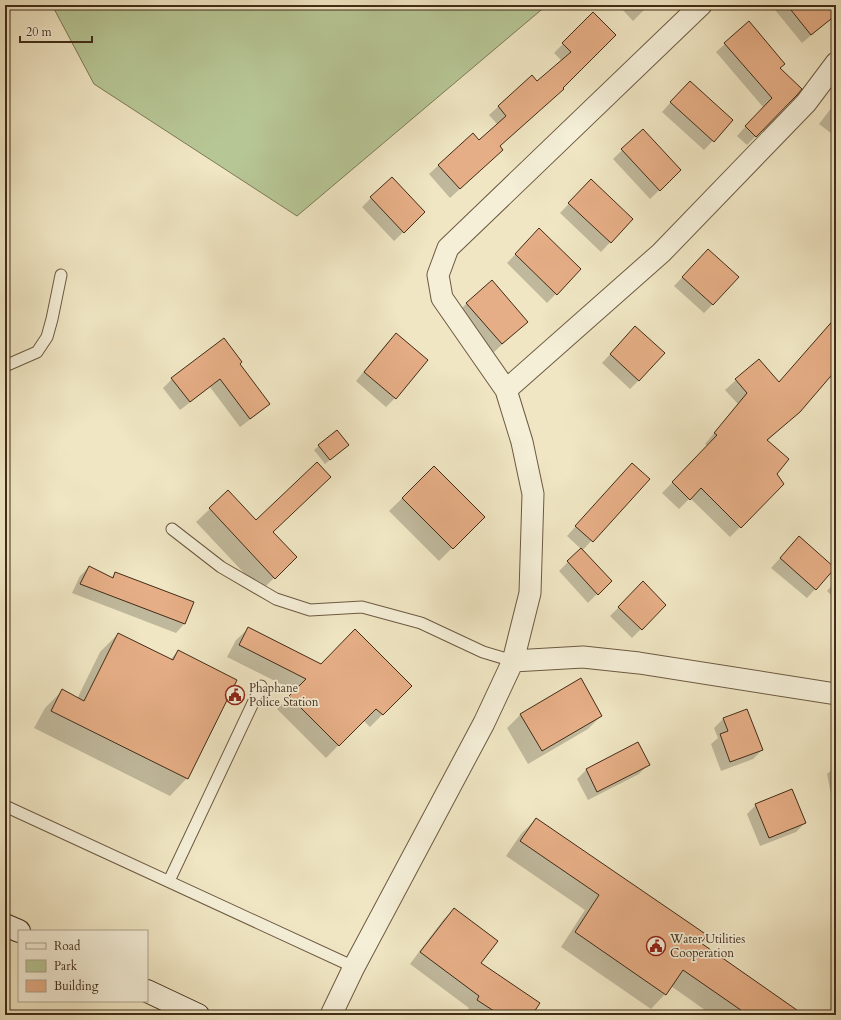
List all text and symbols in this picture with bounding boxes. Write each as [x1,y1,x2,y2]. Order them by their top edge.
scale bar [20,18,92,44]
text: 20 m [26,24,53,40]
place label: Phaphane Police Station [249,680,319,710]
public building icon: Phaphane Police Station [224,684,246,706]
legend [18,930,148,1002]
place label: Water Utilities Cooperation [669,931,745,961]
public building icon: Water Utilities Cooperation [645,935,667,957]
text: Road [54,938,81,954]
text: Park [54,958,78,974]
text: Building [54,978,99,994]

